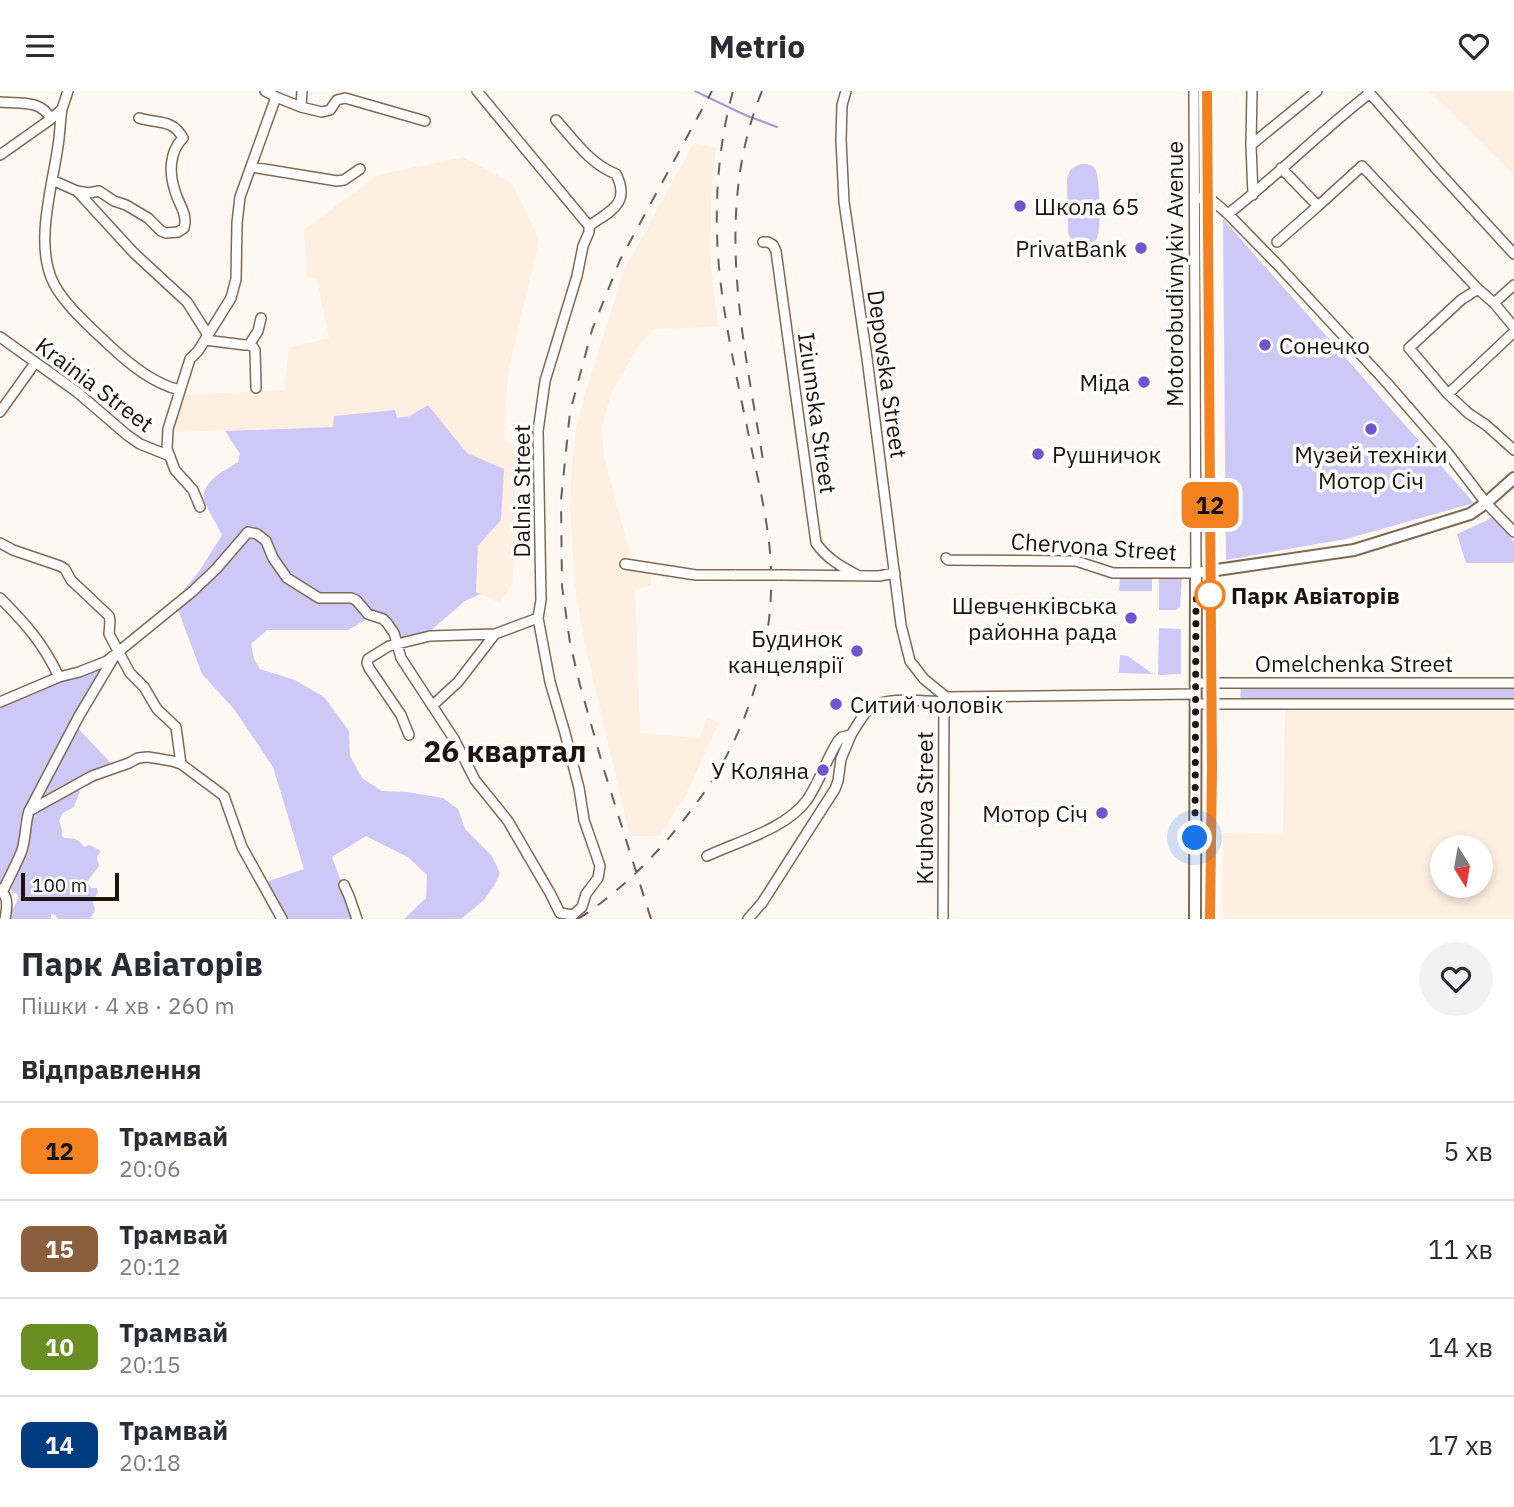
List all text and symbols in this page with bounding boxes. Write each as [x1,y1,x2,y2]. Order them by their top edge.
text: Metrio [709,25,805,67]
icon: menu [21,27,59,65]
icon: heart [1455,27,1493,65]
street label: Motorobudivnykiv Avenue [1159,141,1189,407]
place label: Школа 65 [1034,191,1139,221]
marker: Школа 65 [1012,198,1028,214]
place label: PrivatBank [1015,233,1127,263]
marker: PrivatBank [1133,240,1149,256]
street label: Depovska Street [861,288,915,460]
street label: Krainia Street [30,330,160,438]
street label: Iziumska Street [792,330,844,496]
place label: Сонечко [1279,330,1370,360]
marker: Сонечко [1257,337,1273,353]
place label: Міда [1080,367,1130,397]
marker: Міда [1136,374,1152,390]
marker: Музей техніки Мотор Січ [1363,421,1379,437]
street label: Dalnia Street [506,424,536,558]
place label: Рушничок [1052,439,1161,469]
place label: Музей техніки Мотор Січ [1294,439,1448,495]
marker: Рушничок [1030,446,1046,462]
line badge: 12 [1178,482,1242,528]
text: 12 [1196,489,1224,521]
street label: Chervona Street [1010,525,1178,567]
marker: Парк Авіаторів [1195,580,1225,610]
place label: Парк Авіаторів [1231,580,1400,610]
place label: Шевченківська районна рада [952,590,1117,646]
marker: Шевченківська районна рада [1123,610,1139,626]
place label: Будинок канцелярії [728,623,844,679]
marker: Будинок канцелярії [849,643,865,659]
street label: Omelchenka Street [1255,648,1453,678]
place label: Ситий чоловік [850,689,1003,719]
marker: Ситий чоловік [828,696,844,712]
district label: 26 квартал [423,731,587,770]
street label: Kruhova Street [909,731,939,885]
place label: У Коляна [711,755,809,785]
marker: У Коляна [815,762,831,778]
place label: Мотор Січ [982,798,1088,828]
marker: Мотор Січ [1094,805,1110,821]
your location [1177,820,1212,855]
north arrow [1430,835,1493,898]
map controls [1430,835,1493,898]
scale bar [21,870,119,902]
text: 100 m [32,873,87,897]
text: Парк Авіаторів [21,942,263,985]
button: heart [1419,942,1493,1016]
text: Пішки · 4 хв · 260 m [21,990,235,1020]
text: Відправлення [21,1052,202,1086]
text: Трамвай [119,1119,228,1153]
text: 5 хв [1444,1134,1493,1168]
text: 12 [45,1135,74,1167]
text: 20:06 [119,1153,181,1183]
text: Трамвай [119,1217,228,1251]
text: 11 хв [1428,1232,1493,1266]
text: 15 [45,1233,74,1265]
text: 20:12 [119,1251,181,1281]
text: Трамвай [119,1315,228,1349]
text: 14 хв [1428,1330,1493,1364]
text: 10 [45,1331,74,1363]
text: 20:15 [119,1349,181,1379]
text: Трамвай [119,1413,228,1447]
text: 17 хв [1428,1428,1493,1462]
text: 14 [45,1429,74,1461]
text: 20:18 [119,1447,181,1477]

